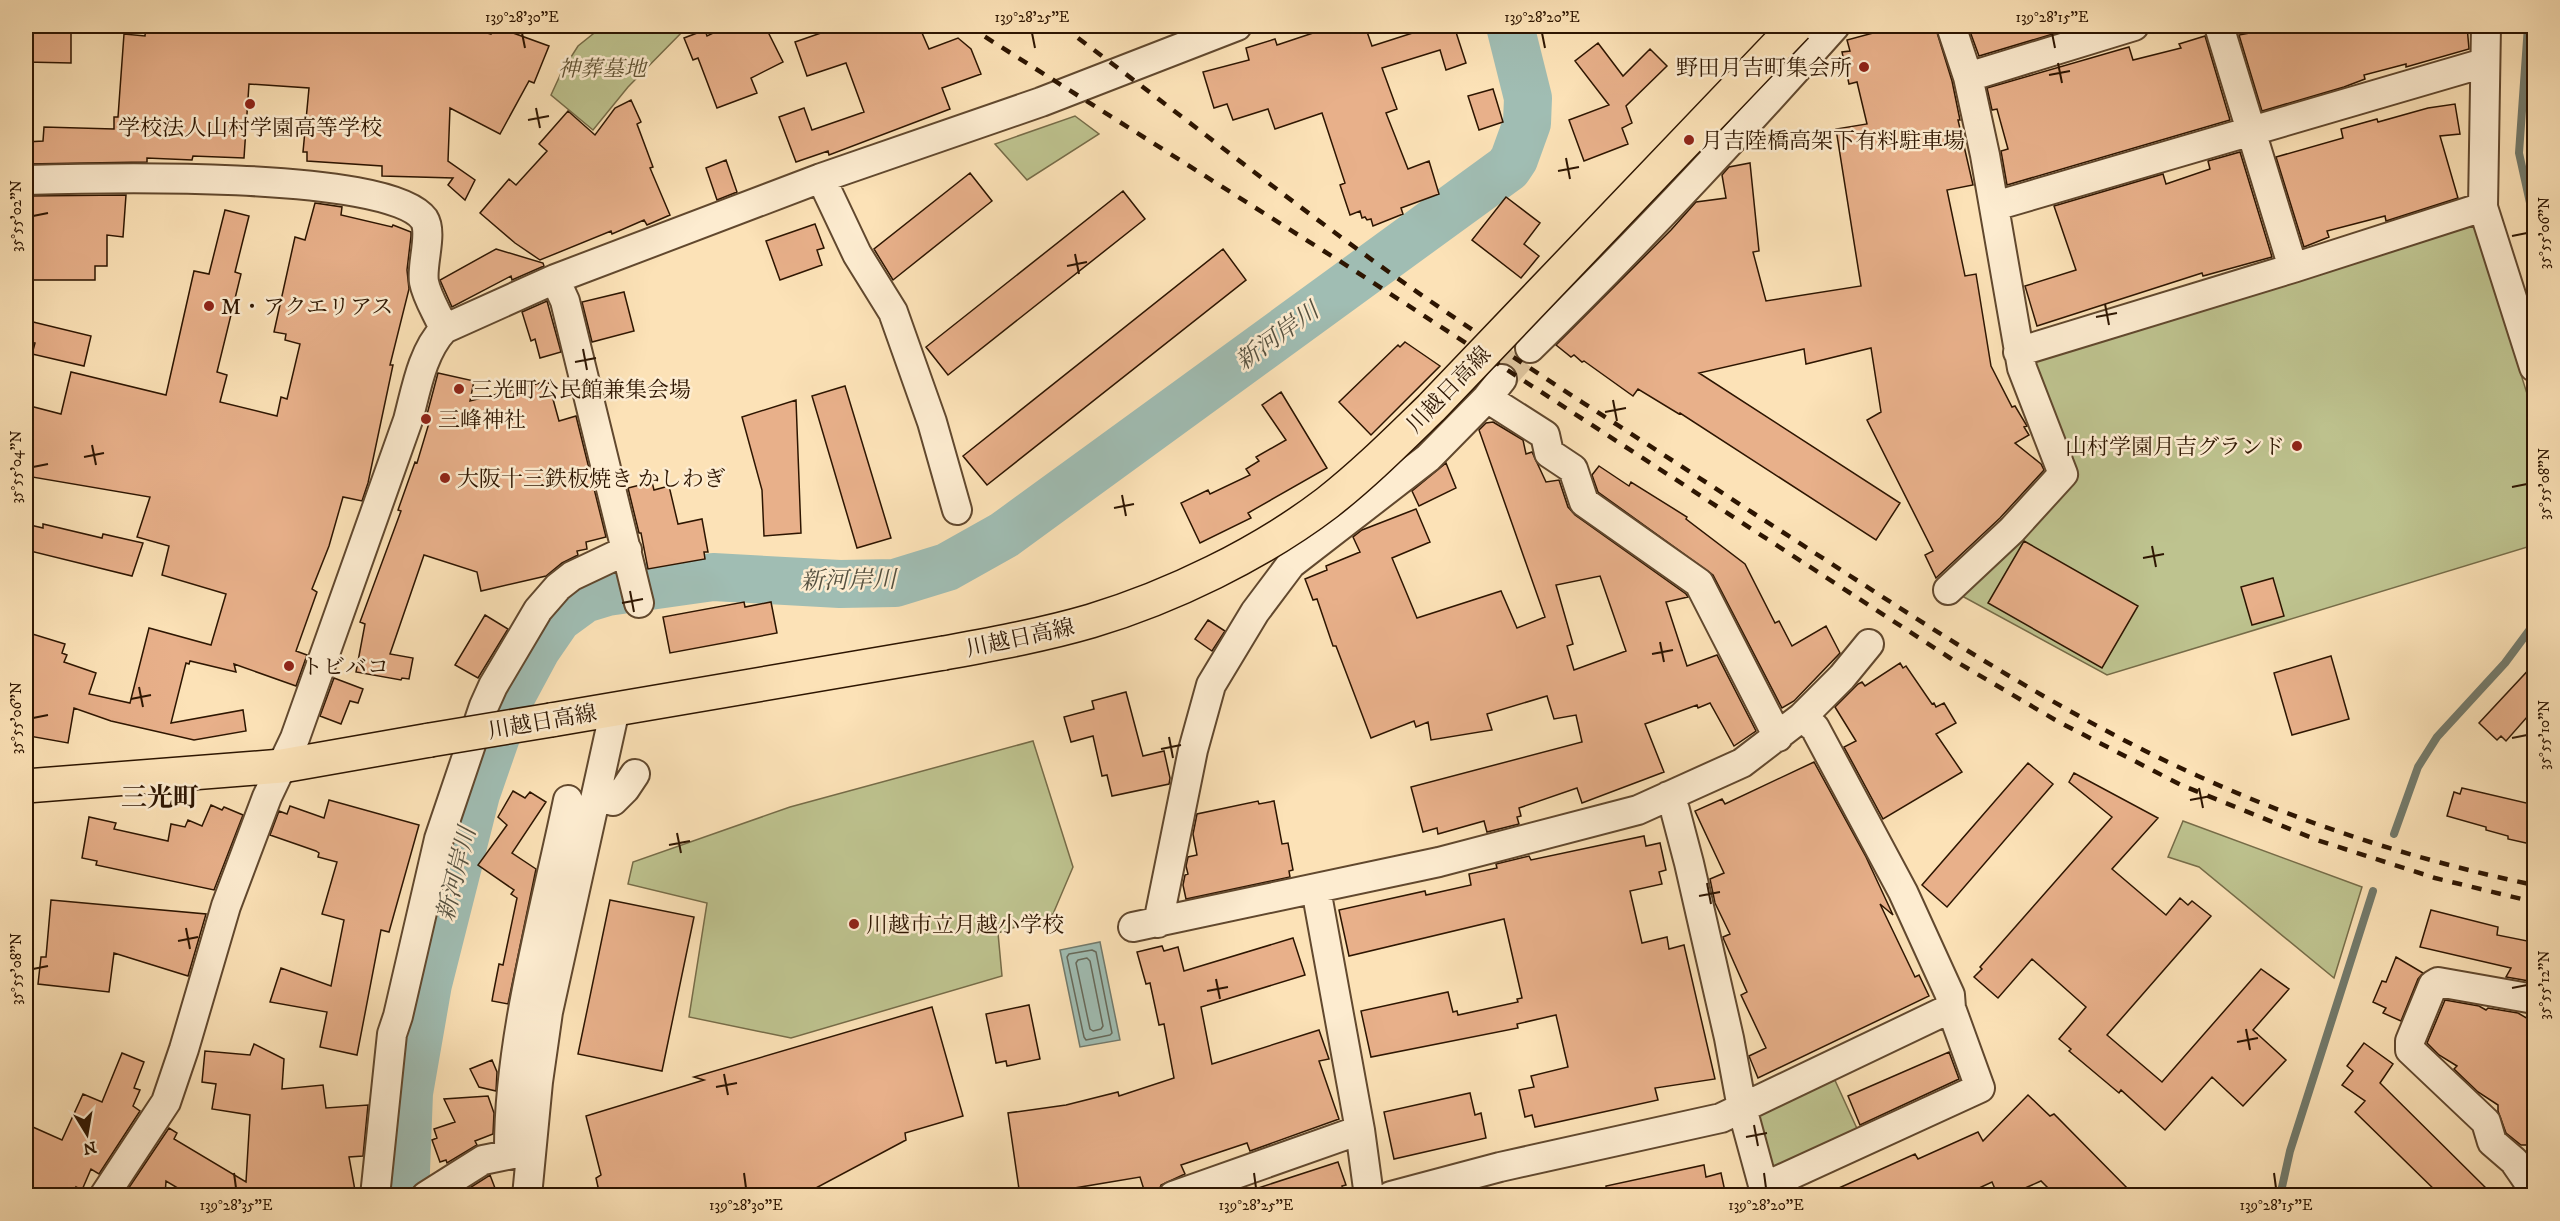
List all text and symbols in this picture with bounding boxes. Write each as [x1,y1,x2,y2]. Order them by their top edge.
text: 139°28'30"E [485,8,559,27]
text: 139°28'25"E [995,8,1070,27]
text: 139°28'20"E [1504,8,1580,27]
text: 139°28'15"E [2015,8,2089,27]
place label: 野田月吉町集会所 [1676,55,1852,82]
park label: 神葬墓地 [558,56,648,83]
marker: 野田月吉町集会所 [1857,60,1871,74]
marker: 学校法人山村学園高等学校 [243,97,257,111]
place label: 学校法人山村学園高等学校 [118,115,382,142]
place label: 月吉陸橋高架下有料駐車場 [1701,128,1965,155]
marker: 月吉陸橋高架下有料駐車場 [1682,133,1696,147]
text: 35°55'02"N [7,180,26,252]
text: 35°55'06"N [2535,197,2554,269]
place label: M・アクエリアス [221,294,393,321]
water label: 新河岸川 [1230,295,1328,377]
marker: M・アクエリアス [202,299,216,313]
street label: 川越日高線 [1401,341,1497,439]
place label: 三光町公民館兼集会場 [471,377,691,404]
marker: 三光町公民館兼集会場 [452,382,466,396]
place label: 三峰神社 [438,407,526,434]
marker: 三峰神社 [419,412,433,426]
text: 35°55'04"N [7,430,26,504]
place label: 山村学園月吉グランド [2065,434,2285,461]
marker: 山村学園月吉グランド [2290,439,2304,453]
text: 35°55'08"N [2535,448,2554,520]
place label: 大阪十三鉄板焼き かしわぎ [457,466,726,493]
marker: 大阪十三鉄板焼き かしわぎ [438,471,452,485]
water label: 新河岸川 [800,565,899,597]
street label: 川越日高線 [964,614,1077,663]
place label: トビバコ [301,654,389,681]
marker: トビバコ [282,659,296,673]
text: 35°55'06"N [7,682,26,754]
street label: 川越日高線 [486,700,599,745]
text: 35°55'10"N [2535,700,2554,770]
district label: 三光町 [121,782,199,815]
water label: 新河岸川 [431,821,484,924]
place label: 川越市立月越小学校 [866,912,1064,939]
marker: 川越市立月越小学校 [847,917,861,931]
text: 35°55'08"N [7,933,26,1005]
text: 35°55'12"N [2535,950,2554,1020]
north arrow [57,1104,117,1164]
text: N [81,1137,98,1159]
text: 139°28'35"E [199,1196,273,1215]
text: 139°28'30"E [709,1196,783,1215]
text: 139°28'25"E [1219,1196,1294,1215]
text: 139°28'20"E [1728,1196,1804,1215]
text: 139°28'15"E [2239,1196,2313,1215]

